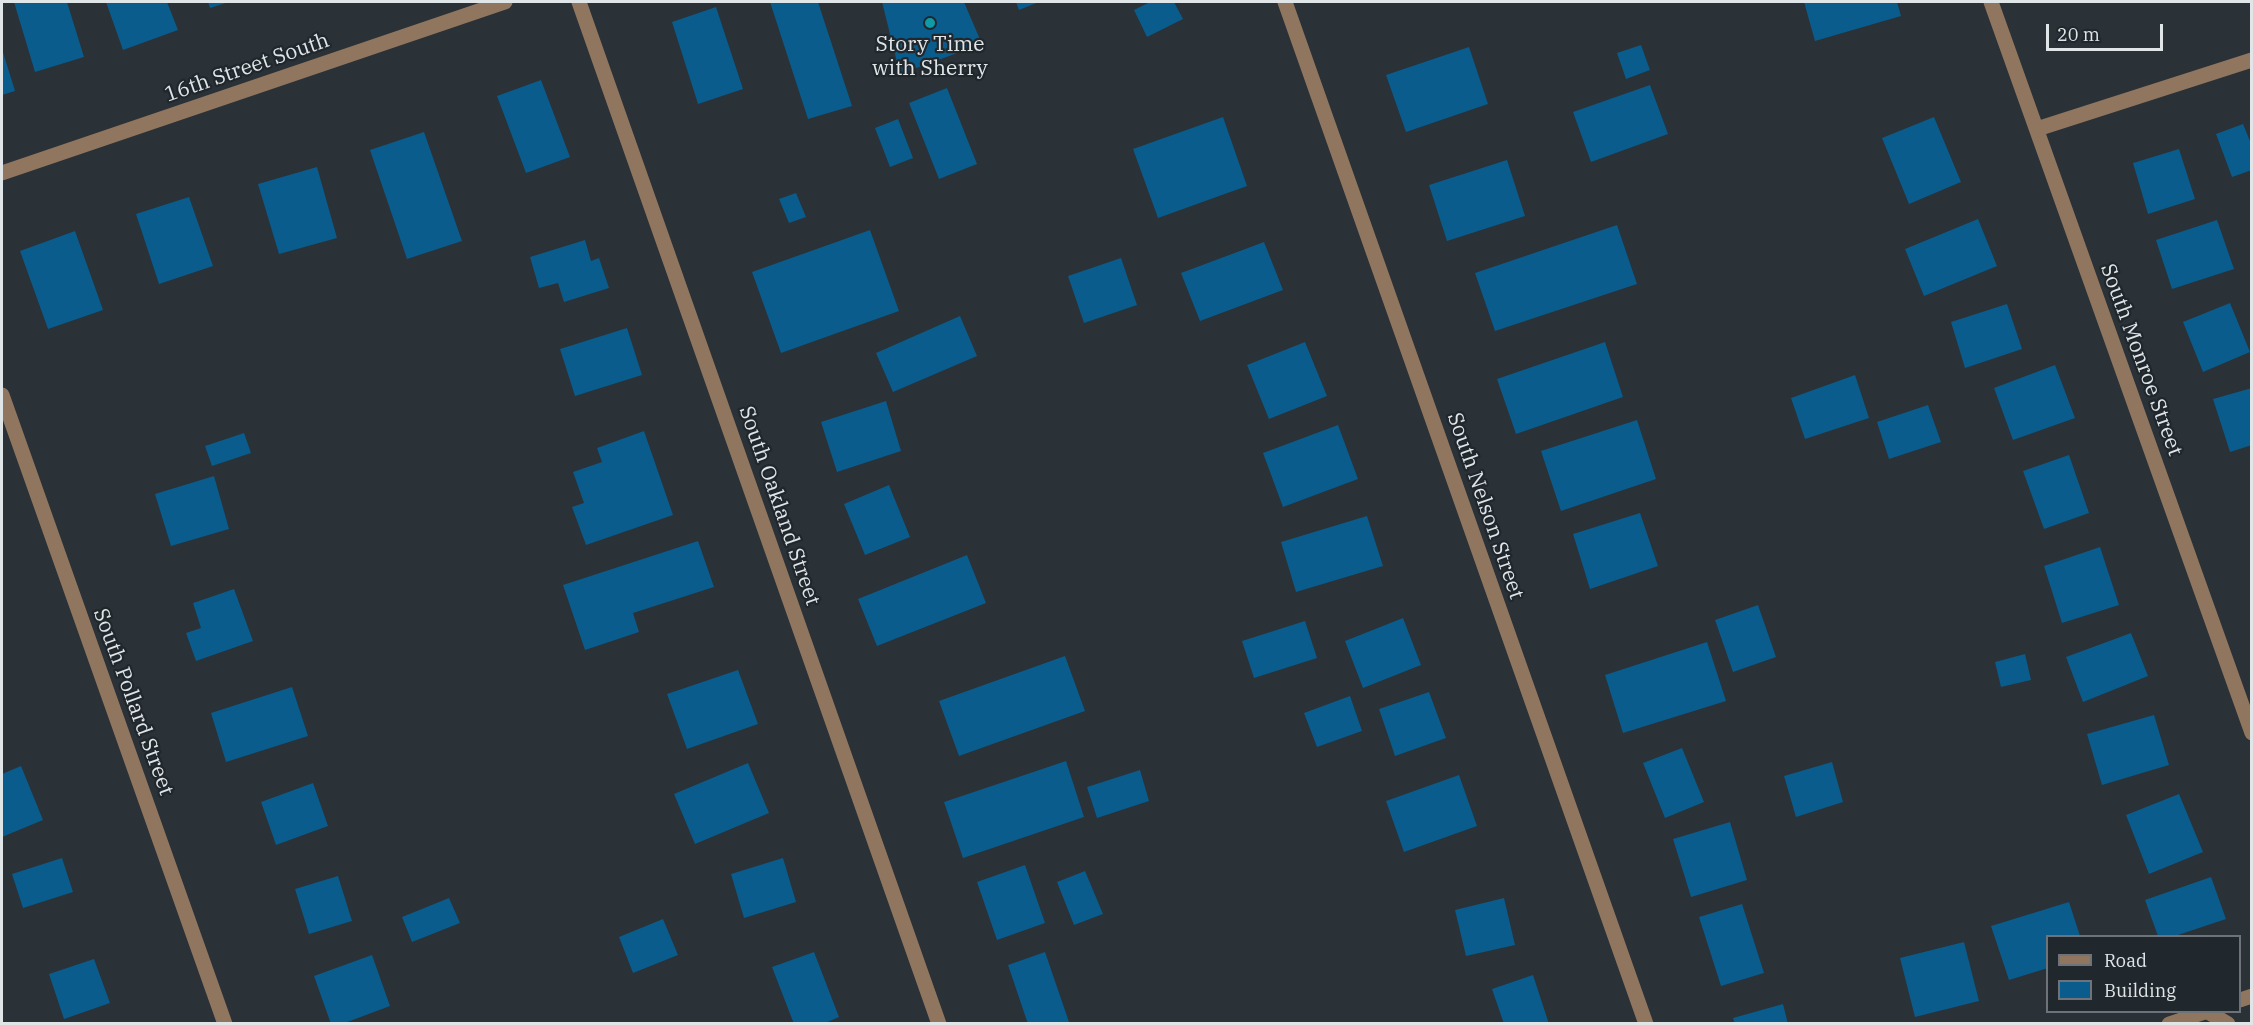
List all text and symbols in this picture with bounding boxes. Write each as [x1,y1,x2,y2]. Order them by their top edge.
scale bar [2049,12,2166,50]
marker: Story Time with Sherry [923,16,937,30]
text: 20 m [2057,23,2100,46]
street label: 16th Street South [162,28,332,108]
place label: Story Time with Sherry [872,32,988,82]
street label: South Monroe Street [2095,260,2187,460]
street label: South Oakland Street [733,403,825,609]
street label: South Nelson Street [1441,409,1529,603]
street label: South Pollard Street [87,605,179,799]
legend [2046,935,2241,1013]
text: Road [2104,949,2147,972]
text: Building [2104,979,2176,1002]

